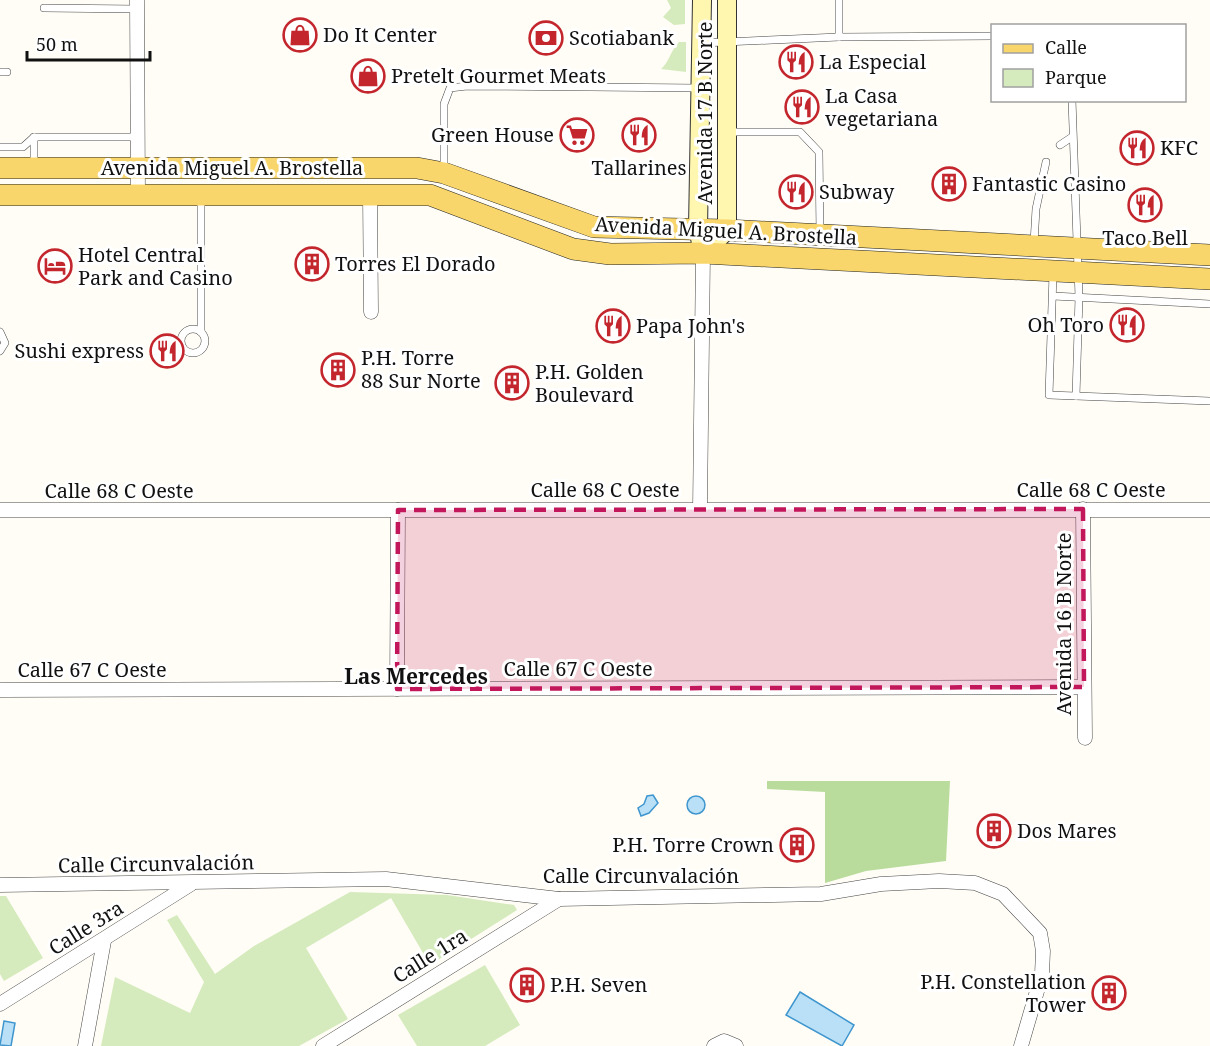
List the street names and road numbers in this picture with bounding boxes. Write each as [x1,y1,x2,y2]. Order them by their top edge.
street label: Avenida 17 B Norte [691,21,718,205]
street label: Avenida Miguel A. Brostella [101,154,363,181]
street label: Avenida Miguel A. Brostella [594,210,858,251]
street label: Calle 68 C Oeste [530,476,680,503]
street label: Calle 68 C Oeste [1016,476,1166,503]
street label: Calle 68 C Oeste [44,477,194,504]
street label: Avenida 16 B Norte [1050,532,1077,716]
street label: Calle 67 C Oeste [503,655,653,682]
street label: Calle 67 C Oeste [17,656,167,683]
street label: Calle Circunvalación [58,848,254,879]
street label: Calle Circunvalación [543,862,739,889]
street label: Calle 3ra [43,894,128,961]
street label: Calle 1ra [387,922,472,989]

